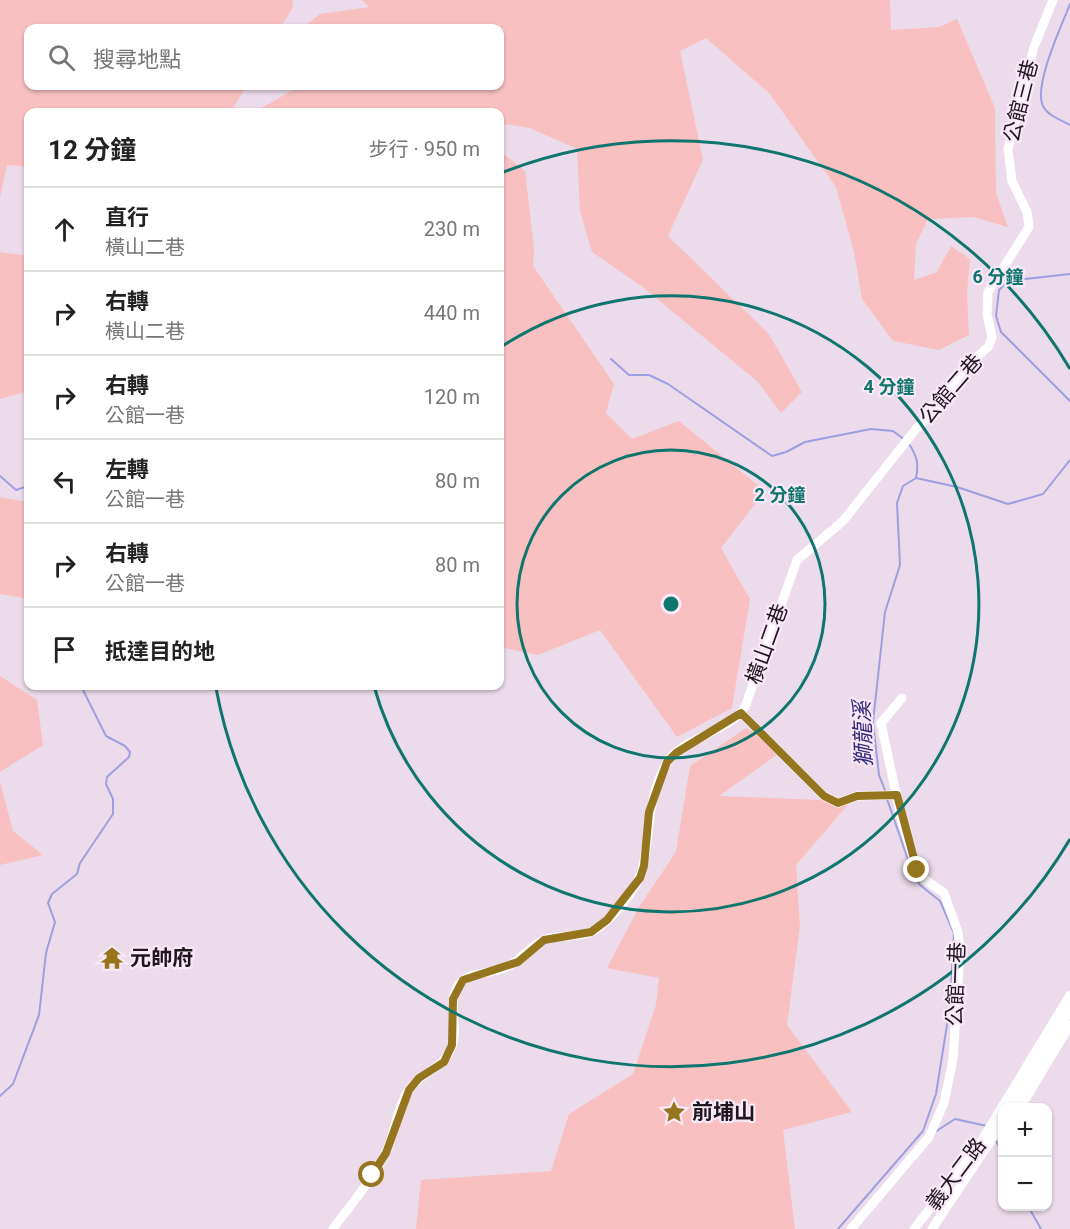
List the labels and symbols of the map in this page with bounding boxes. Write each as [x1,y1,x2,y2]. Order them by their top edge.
street label: 公館三巷 [999,57,1043,145]
text: 6 分鐘 [973,266,1023,287]
street label: 公館二巷 [914,349,988,429]
text: 4 分鐘 [864,376,914,397]
text: 2 分鐘 [755,484,805,505]
centre of rings [661,594,681,614]
street label: 橫山二巷 [741,600,793,688]
water label: 獅龍溪 [849,698,877,767]
route end [903,856,929,882]
street label: 公館一巷 [943,942,969,1026]
temple icon: 元帥府 [99,945,125,971]
place label: 元帥府 [130,946,193,970]
place icon: 前埔山 [661,1099,687,1125]
place label: 前埔山 [692,1100,755,1124]
street label: 義大二路 [921,1133,991,1215]
route start [358,1161,384,1187]

